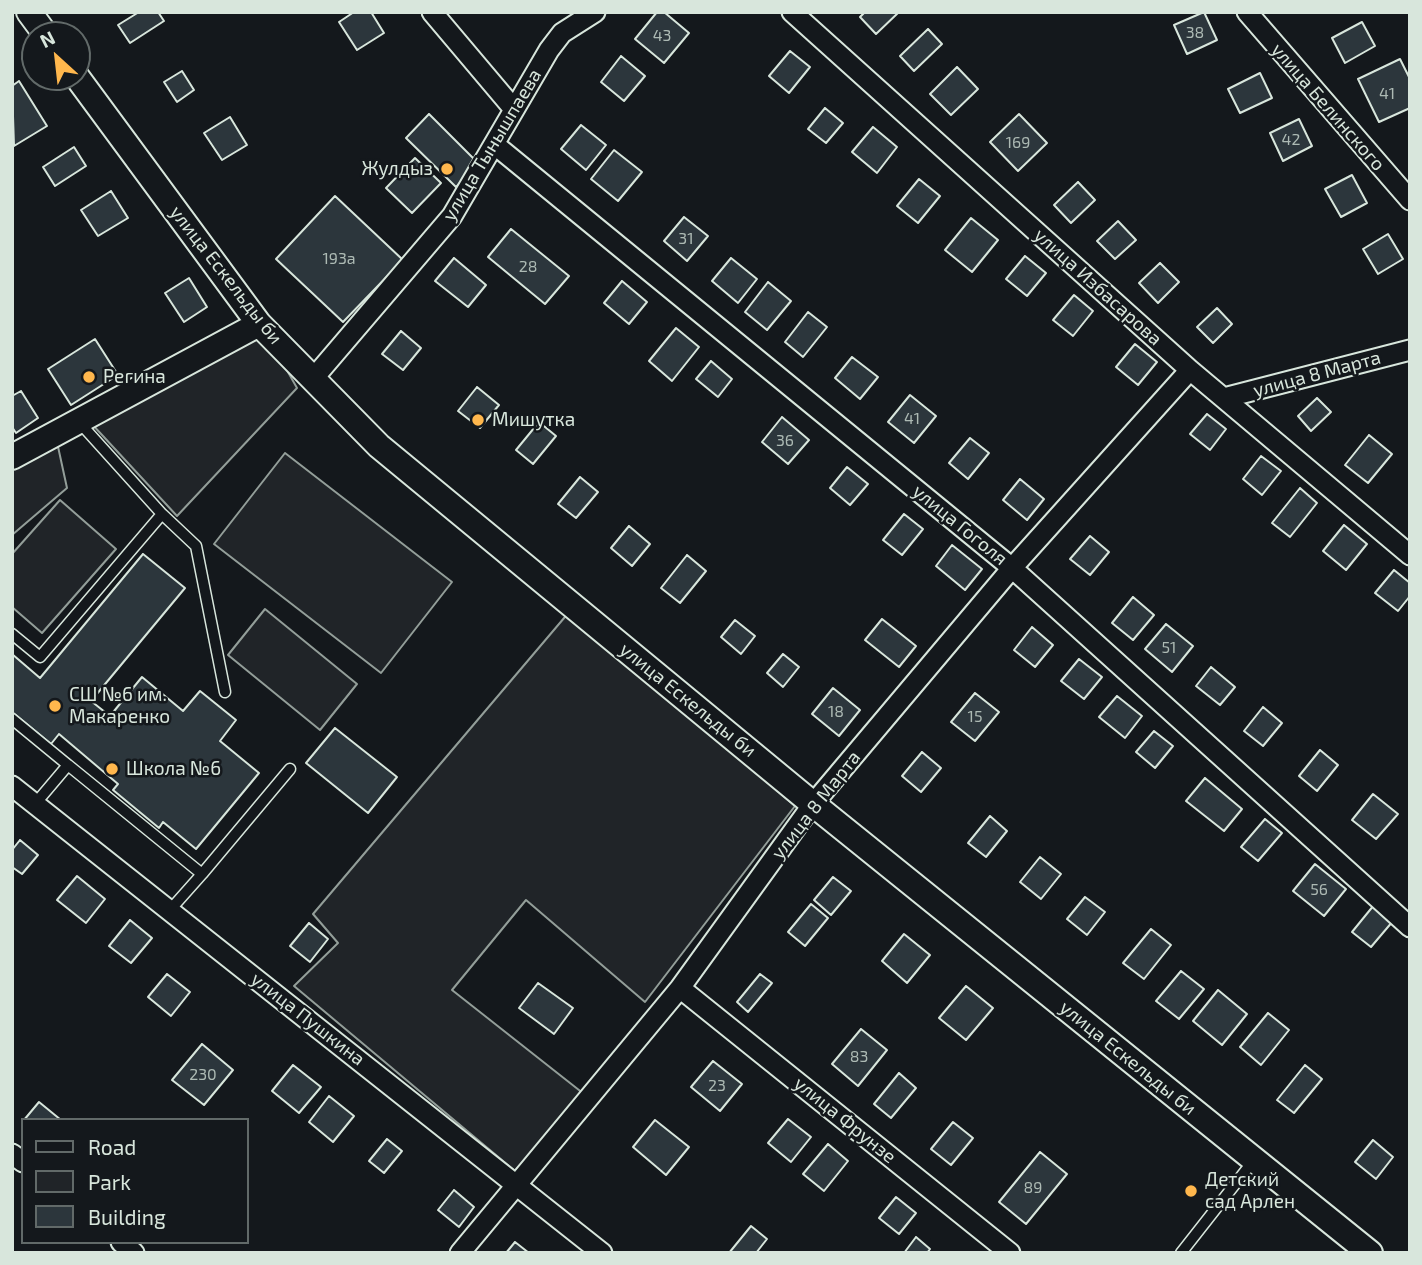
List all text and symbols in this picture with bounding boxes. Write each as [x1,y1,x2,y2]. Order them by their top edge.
north arrow [21,21,91,91]
house number: 38 [1186,23,1204,43]
text: N [36,25,58,52]
house number: 43 [653,26,671,46]
street label: улица Белинского [1266,39,1390,175]
street label: улица Тынышпаева [438,65,546,225]
house number: 41 [1379,84,1395,104]
house number: 42 [1282,130,1300,150]
house number: 169 [1006,133,1030,153]
place label: Жулдыз [362,158,433,180]
marker: Жулдыз [439,161,455,177]
street label: улица Ескельды би [165,201,287,349]
street label: улица Избасарова [1029,224,1167,350]
house number: 31 [678,229,694,249]
house number: 193а [322,249,356,269]
house number: 28 [519,257,537,277]
street label: улица 8 Марта [1251,346,1383,402]
place label: Регина [103,366,166,388]
marker: Регина [81,369,97,385]
place label: Мишутка [492,409,575,431]
house number: 41 [904,409,920,429]
marker: Мишутка [470,412,486,428]
house number: 36 [776,431,794,451]
street label: улица Гоголя [908,480,1012,570]
street label: улица Ескельды би [615,638,761,762]
house number: 51 [1162,638,1176,658]
place label: СШ №6 им. Макаренко [69,684,170,728]
marker: СШ №6 им. Макаренко [47,698,63,714]
house number: 18 [828,702,844,722]
house number: 15 [968,707,982,727]
street label: улица 8 Марта [767,746,865,864]
place label: Школа №6 [126,758,221,780]
marker: Школа №6 [104,761,120,777]
house number: 56 [1310,880,1328,900]
street label: улица Пушкина [246,967,370,1071]
street label: улица Ескельды би [1055,996,1201,1120]
house number: 83 [850,1047,868,1067]
house number: 230 [189,1065,217,1085]
street label: улица Фрунзе [789,1072,901,1168]
house number: 23 [708,1076,726,1096]
legend [21,1118,248,1244]
text: Road [88,1134,136,1159]
text: Park [88,1169,131,1194]
place label: Детский сад Арлен [1205,1169,1295,1213]
house number: 89 [1024,1178,1042,1198]
marker: Детский сад Арлен [1183,1183,1199,1199]
text: Building [88,1204,166,1229]

